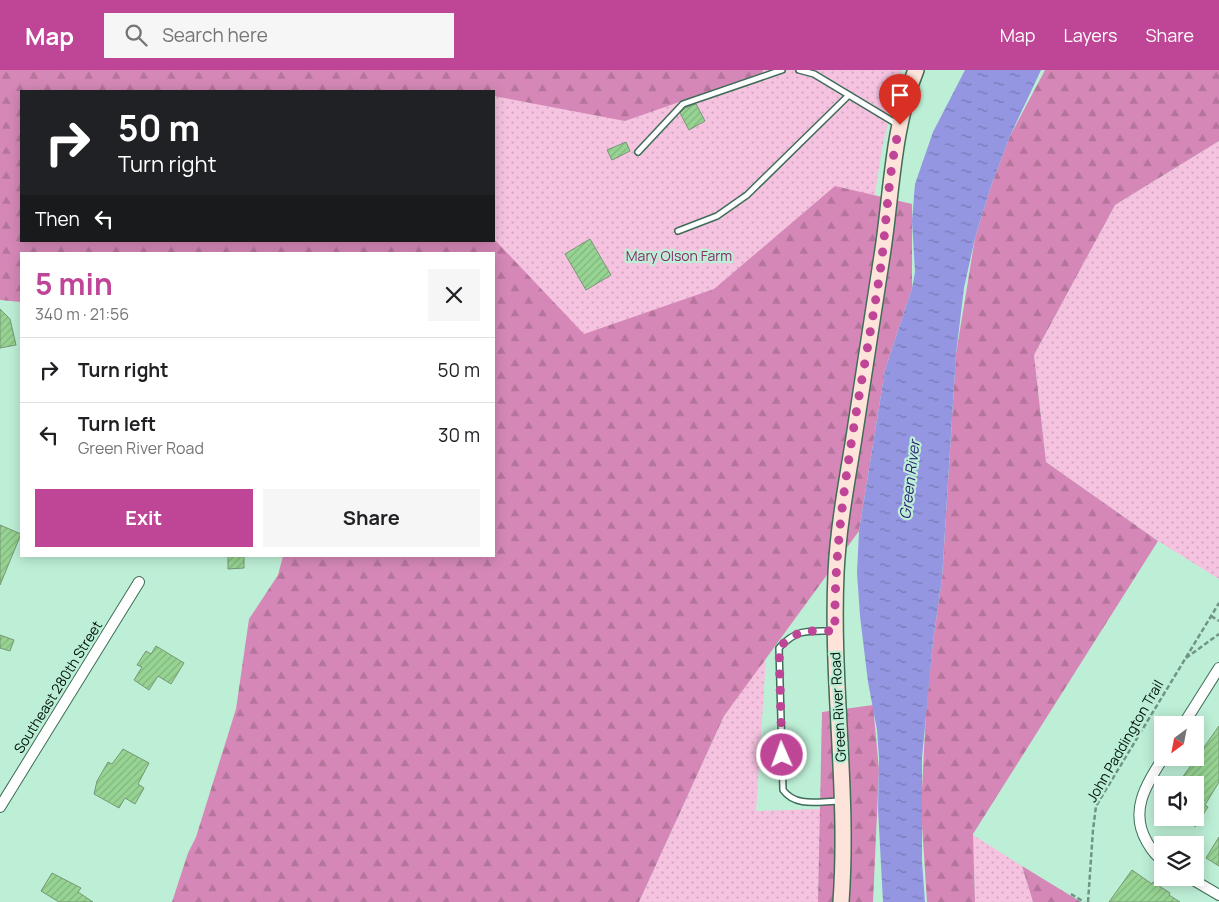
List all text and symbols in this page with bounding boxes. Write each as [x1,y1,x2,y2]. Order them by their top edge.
search box [104,13,454,58]
text: Map [25,19,74,52]
icon: search [122,21,150,49]
text: Search here [162,22,268,48]
text: Map [1000,23,1035,47]
text: Layers [1063,23,1117,47]
text: Share [1145,23,1194,47]
pin [879,74,921,125]
icon: arrive [886,81,914,109]
text: 50 m [118,104,200,152]
icon: right [35,110,100,175]
text: Turn right [118,149,216,179]
icon: left [90,205,118,233]
text: Then [35,206,80,232]
park label: Mary Olson Farm [626,246,732,265]
text: 5 min [35,263,113,304]
button: close [428,269,480,321]
text: 340 m · 21:56 [35,303,129,325]
icon: right [35,356,63,384]
text: Turn right [78,357,168,383]
text: 50 m [438,357,480,383]
text: Turn left [78,411,156,437]
icon: left [35,421,63,449]
text: 30 m [438,422,480,448]
text: Green River Road [78,437,204,459]
water label: Green River [894,437,925,521]
button: Exit [35,489,253,547]
button: Share [263,489,480,547]
street label: Southeast 280th Street [9,616,106,757]
street label: Green River Road [825,652,850,763]
street label: John Paddington Trail [1082,676,1167,805]
north arrow [1154,716,1204,766]
map controls [1154,716,1204,886]
position arrow [755,728,807,780]
button: sound [1154,776,1204,826]
button: layers [1154,836,1204,886]

